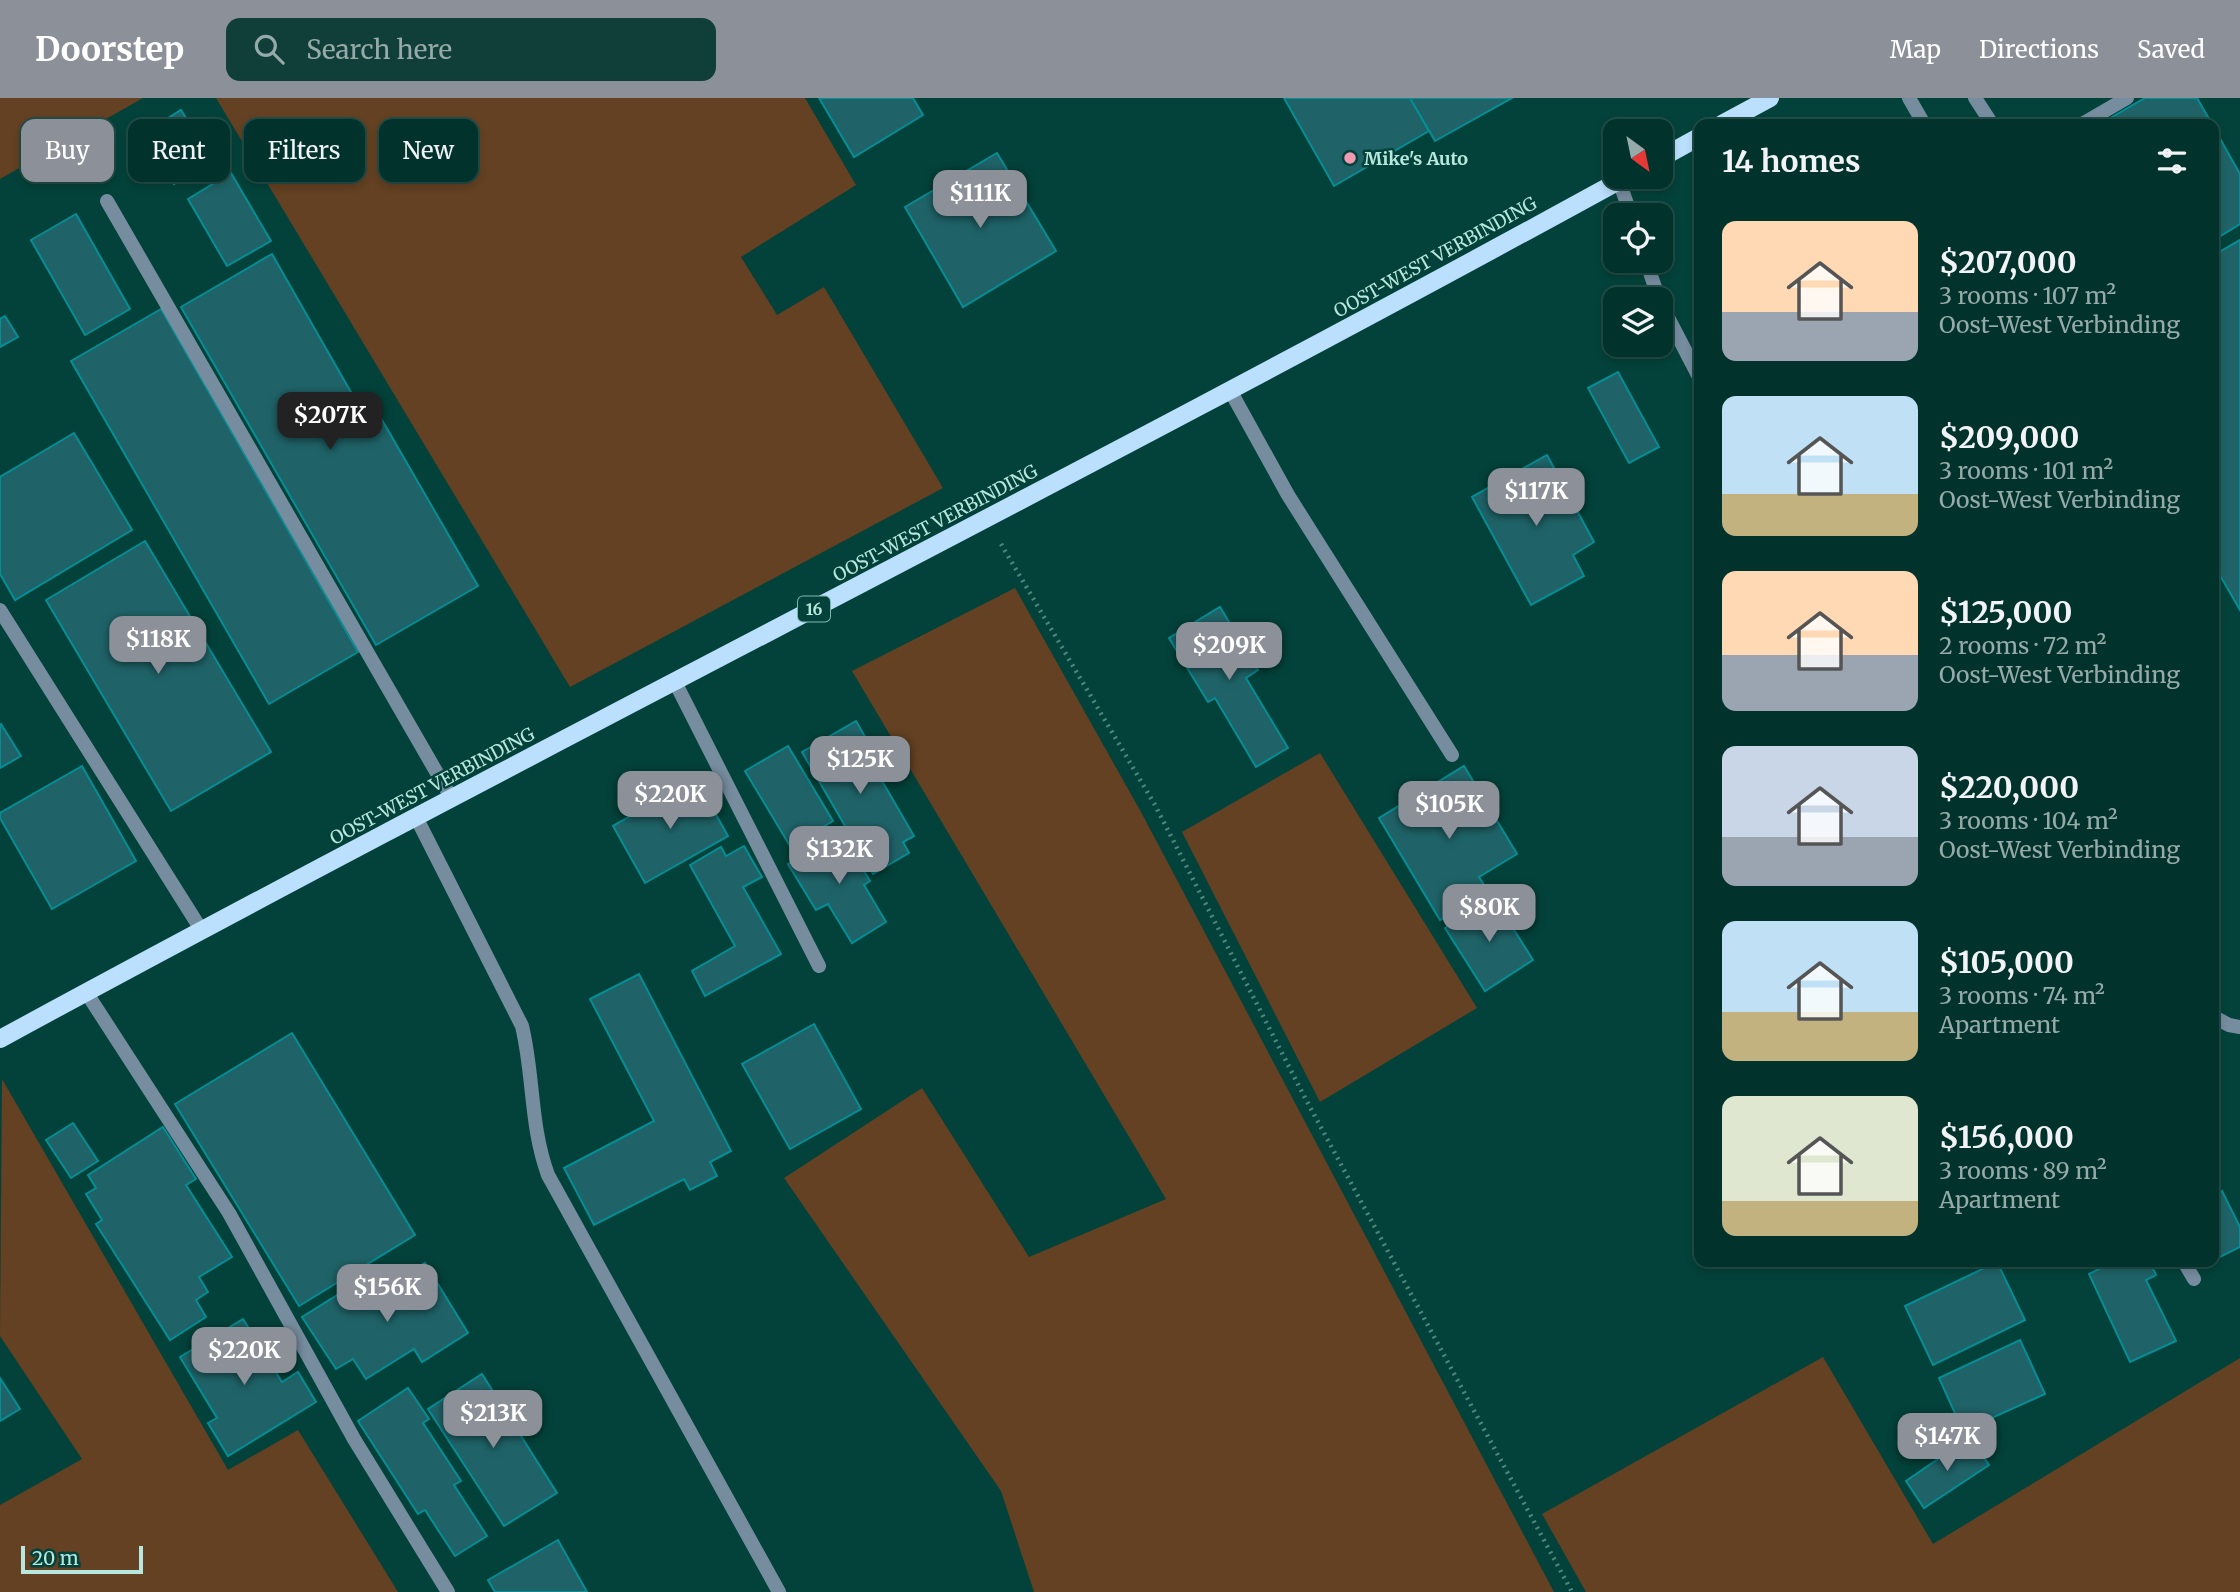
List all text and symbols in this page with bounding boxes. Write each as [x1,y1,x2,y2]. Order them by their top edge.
search box [226,18,716,81]
text: Doorstep [35,29,184,70]
icon: search [250,30,288,68]
text: Search here [306,33,452,66]
text: Map [1890,34,1941,65]
text: Directions [1979,34,2099,65]
text: Saved [2137,34,2205,65]
chip: Buy [21,119,114,182]
chip: Rent [128,119,230,182]
chip: Filters [244,119,365,182]
chip: New [379,119,478,182]
north arrow [1603,119,1673,189]
map controls [1603,119,1673,357]
text: 14 homes [1722,142,1860,180]
icon: filters [2153,142,2191,180]
place label: Mike's Auto [1364,147,1468,170]
marker: Mike's Auto [1342,150,1358,166]
pin: $111K [931,170,1029,230]
text: $111K [949,178,1011,207]
street label: OOST-WEST VERBINDING [1330,192,1540,322]
button: locate [1603,203,1673,273]
text: $207,000 [1939,243,2077,281]
icon: home [1778,249,1862,333]
text: 3 rooms · 107 m² [1939,281,2116,310]
button: layers [1603,287,1673,357]
text: Oost-West Verbinding [1939,310,2180,339]
pin: $207K [281,392,379,452]
text: $207K [293,400,367,429]
text: $209,000 [1939,418,2079,456]
icon: home [1778,424,1862,508]
text: 3 rooms · 101 m² [1939,456,2113,485]
street label: OOST-WEST VERBINDING [829,459,1041,587]
pin: $117K [1487,468,1585,528]
text: $117K [1504,476,1568,505]
text: Oost-West Verbinding [1939,485,2180,514]
text: $125,000 [1939,593,2072,631]
road number: 16 [798,596,830,622]
icon: home [1778,599,1862,683]
pin: $118K [109,616,207,676]
pin: $209K [1180,622,1278,682]
text: $118K [125,624,191,653]
text: $209K [1192,630,1266,659]
text: 2 rooms · 72 m² [1939,631,2106,660]
text: Oost-West Verbinding [1939,660,2180,689]
street label: OOST-WEST VERBINDING [326,722,538,850]
pin: $125K [811,736,909,796]
text: $125K [826,744,894,773]
text: $220,000 [1939,768,2079,806]
pin: $220K [621,772,719,831]
icon: home [1778,774,1862,858]
text: $220K [634,779,706,808]
pin: $105K [1400,782,1498,841]
text: $105K [1414,789,1484,818]
text: 3 rooms · 104 m² [1939,806,2118,835]
pin: $132K [790,826,888,886]
text: $132K [805,834,873,863]
text: Oost-West Verbinding [1939,835,2180,864]
pin: $80K [1448,884,1530,944]
text: $80K [1459,892,1519,921]
text: $105,000 [1939,943,2074,981]
icon: home [1778,949,1862,1033]
text: 3 rooms · 74 m² [1939,981,2105,1010]
text: Apartment [1939,1010,2060,1039]
text: $156,000 [1939,1118,2074,1156]
icon: home [1778,1124,1862,1208]
text: 3 rooms · 89 m² [1939,1156,2107,1185]
text: Apartment [1939,1185,2060,1214]
pin: $156K [338,1264,436,1324]
text: $156K [353,1272,421,1301]
pin: $220K [195,1328,293,1387]
text: $220K [208,1335,280,1364]
pin: $213K [444,1390,542,1450]
text: $213K [459,1398,527,1427]
pin: $147K [1898,1414,1996,1473]
text: $147K [1914,1421,1980,1450]
scale bar [21,1543,144,1575]
text: 20 m [32,1546,79,1570]

